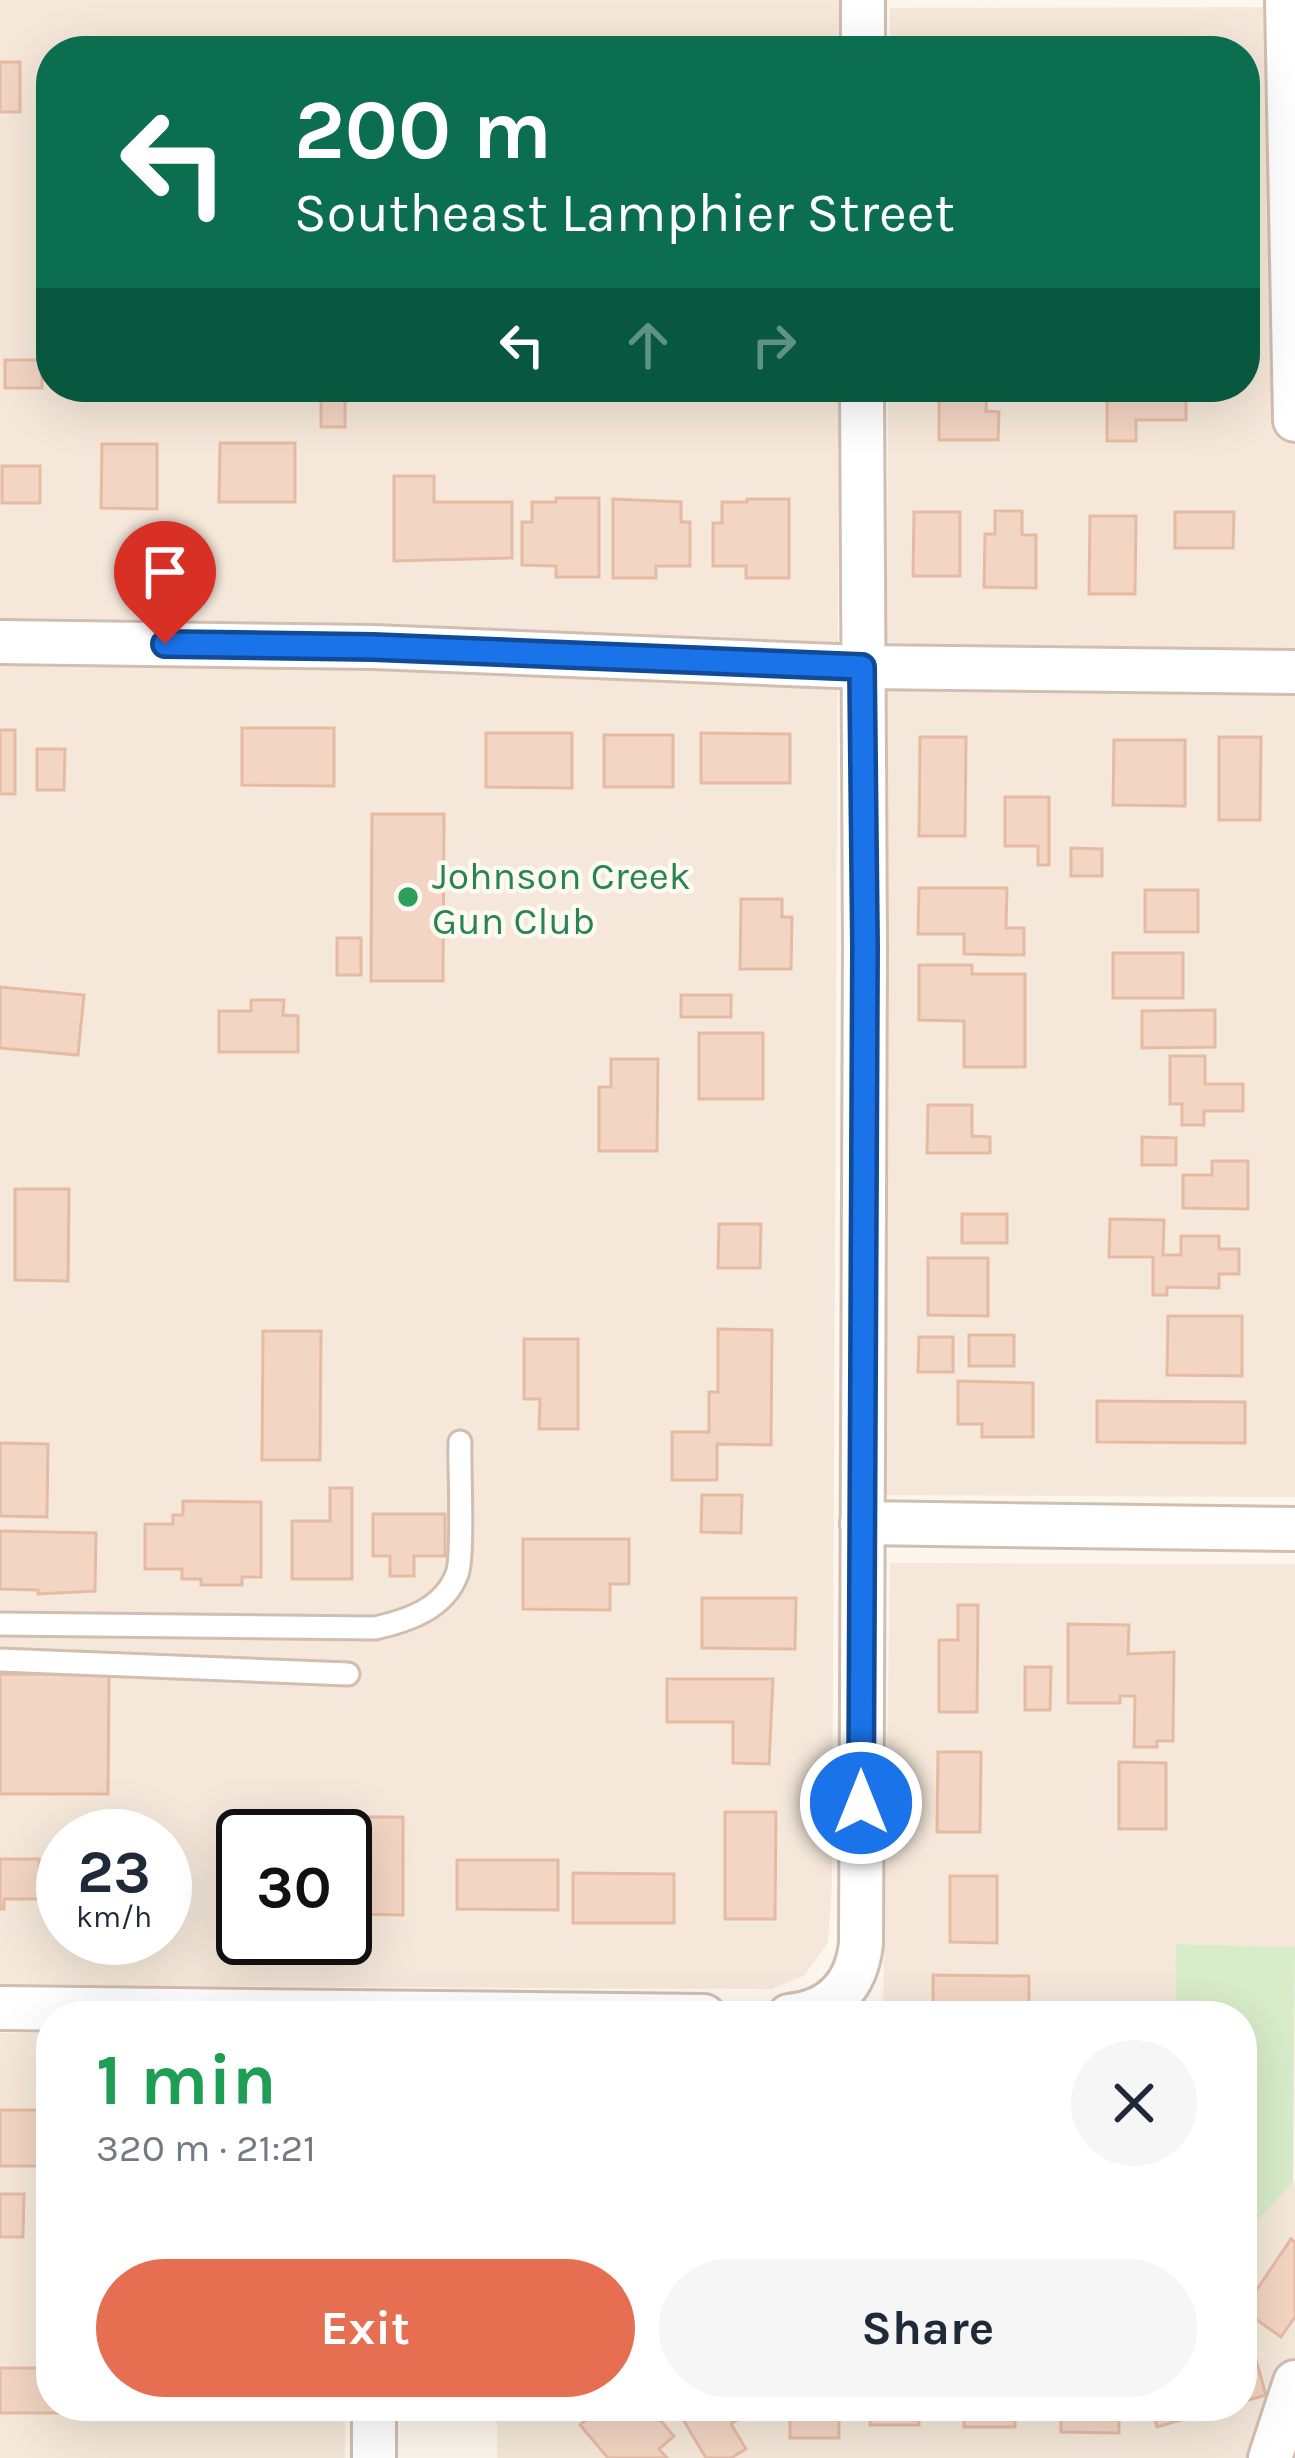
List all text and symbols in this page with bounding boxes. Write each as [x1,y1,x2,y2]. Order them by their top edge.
text: 200 m [294,81,552,179]
icon: left [96,84,252,240]
text: Southeast Lamphier Street [294,181,955,245]
icon: left [489,312,555,378]
icon: ahead [615,312,681,378]
icon: right [741,312,807,378]
pin [114,521,216,644]
icon: arrive [132,539,198,605]
place label: Johnson Creek Gun Club [432,853,691,944]
marker: Johnson Creek Gun Club [395,884,421,910]
position arrow [798,1740,924,1866]
speed limit sign: 30 [216,1809,372,1965]
text: 23 [77,1837,151,1907]
text: km/h [76,1899,152,1935]
text: 1 min [96,2038,277,2122]
button: close [1071,2040,1197,2166]
text: 320 m · 21:21 [96,2125,316,2171]
button: Exit [96,2259,635,2397]
button: Share [659,2259,1197,2397]

